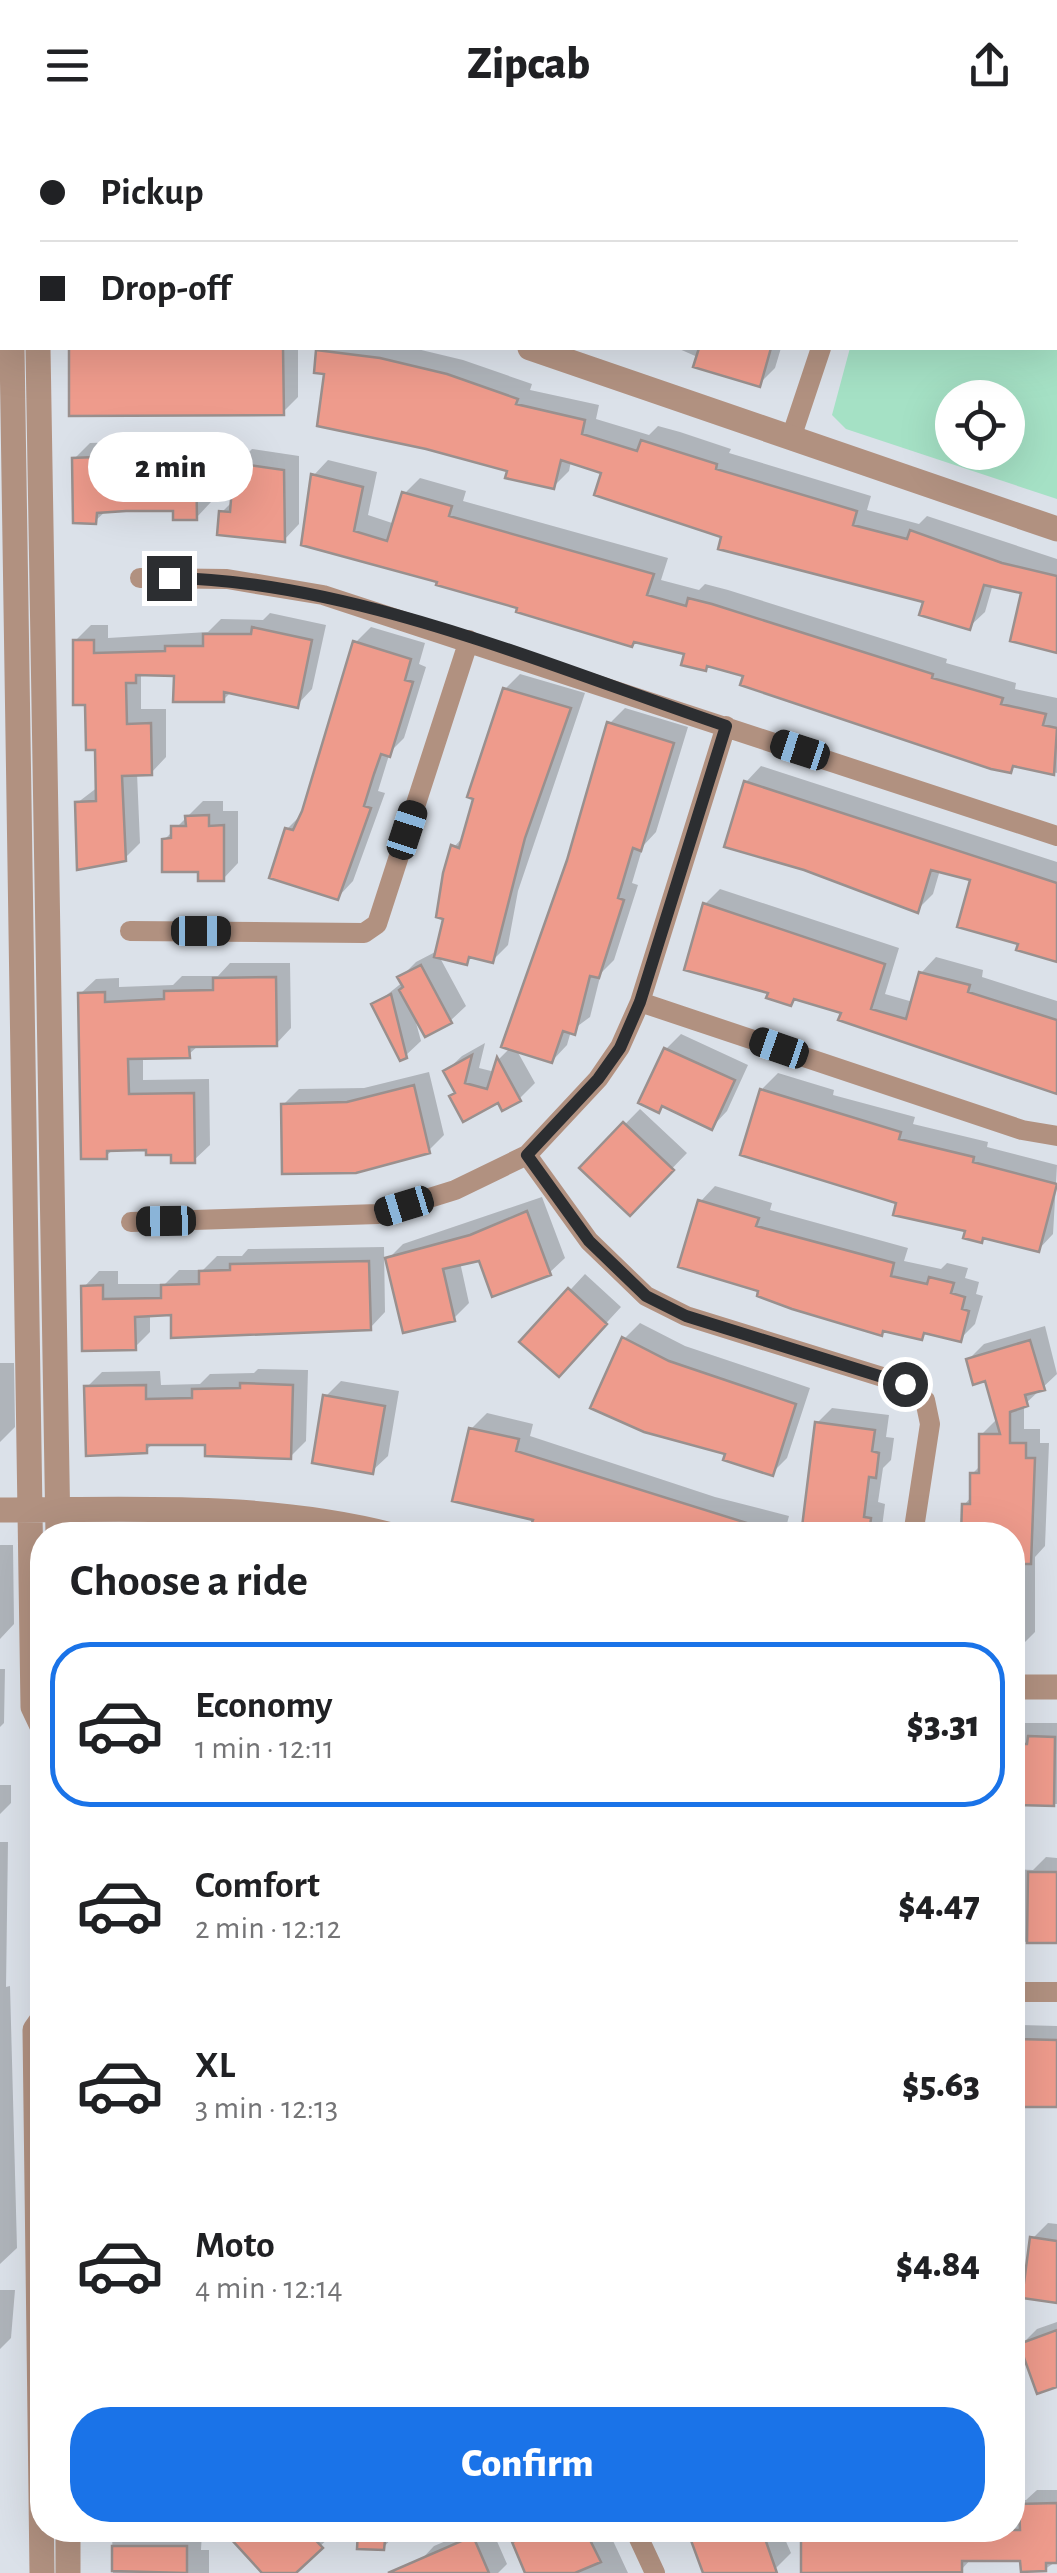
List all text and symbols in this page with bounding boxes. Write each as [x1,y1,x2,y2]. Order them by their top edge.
icon: menu [40,38,95,93]
icon: share [962,38,1017,93]
text: Zipcab [467,42,590,87]
text: Pickup [100,174,204,212]
text: Drop-off [100,270,231,308]
map controls [935,380,1025,470]
button: locate [935,380,1025,470]
callout: 2 min [86,433,252,503]
text: 2 min [135,451,206,483]
route end [147,556,192,601]
car [767,726,833,774]
car [383,797,431,863]
car [171,916,231,946]
car [746,1024,812,1072]
car [371,1183,437,1229]
car [136,1205,196,1237]
route start [883,1362,928,1407]
text: Choose a ride [70,1559,308,1604]
icon: car [75,1680,165,1770]
text: Economy [195,1687,333,1725]
text: $3.31 [907,1706,980,1744]
text: 1 min · 12:11 [195,1732,334,1764]
icon: car [75,1860,165,1950]
text: Comfort [195,1867,320,1905]
text: $4.47 [898,1886,980,1924]
text: 2 min · 12:12 [195,1912,341,1944]
icon: car [75,2040,165,2130]
text: XL [195,2047,235,2085]
text: $5.63 [902,2066,980,2104]
text: 3 min · 12:13 [195,2092,338,2124]
icon: car [75,2220,165,2310]
text: Moto [195,2227,275,2265]
text: $4.84 [896,2246,980,2284]
text: 4 min · 12:14 [195,2272,343,2304]
button: Confirm [70,2407,985,2522]

